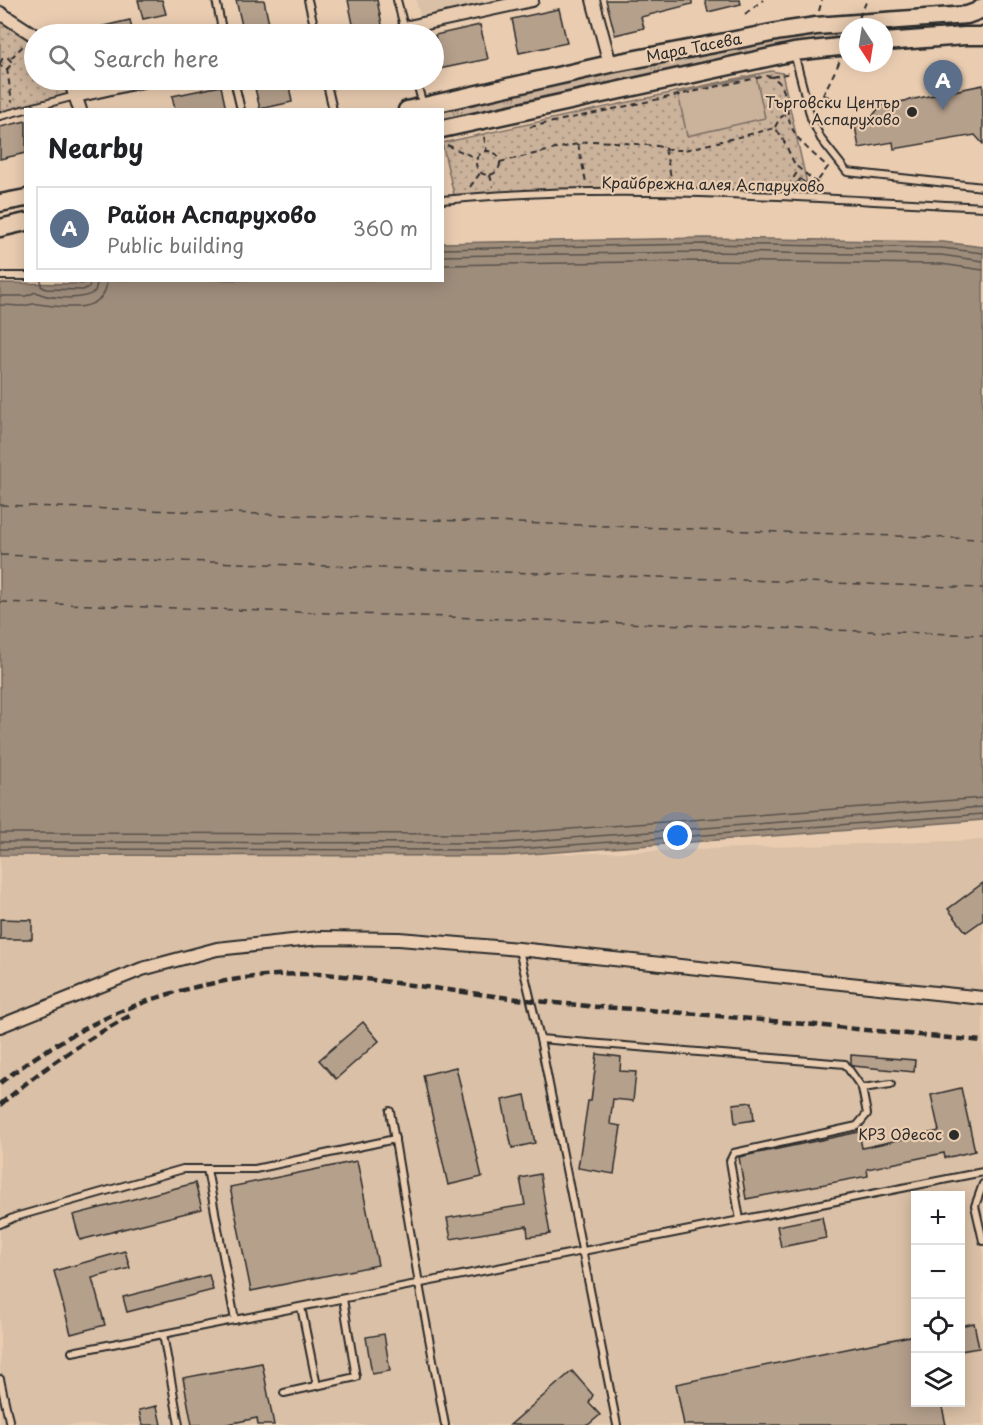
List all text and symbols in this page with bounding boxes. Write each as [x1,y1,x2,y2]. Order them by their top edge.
north arrow [839,18,893,72]
search box [24,24,444,90]
street label: Мара Тасева [644,26,744,67]
icon: search [45,41,78,74]
text: Search here [93,41,219,74]
pin: A [924,60,962,110]
place label: Търговски Център Аспарухово [765,90,900,130]
marker: Търговски Център Аспарухово [905,105,919,119]
text: Nearby [48,128,143,167]
street label: Крайбрежна алея Аспарухово [601,170,825,197]
text: Район Аспарухово [107,197,316,230]
text: A [62,213,77,243]
text: 360 m [352,213,418,243]
text: Public building [107,230,244,260]
your location [663,821,692,850]
place label: КРЗ Одесос [858,1122,942,1145]
marker: КРЗ Одесос [947,1128,961,1142]
map controls [911,1191,965,1407]
button: + [911,1191,965,1245]
button: − [911,1245,965,1299]
button: locate [911,1299,965,1353]
button: layers [911,1353,965,1407]

